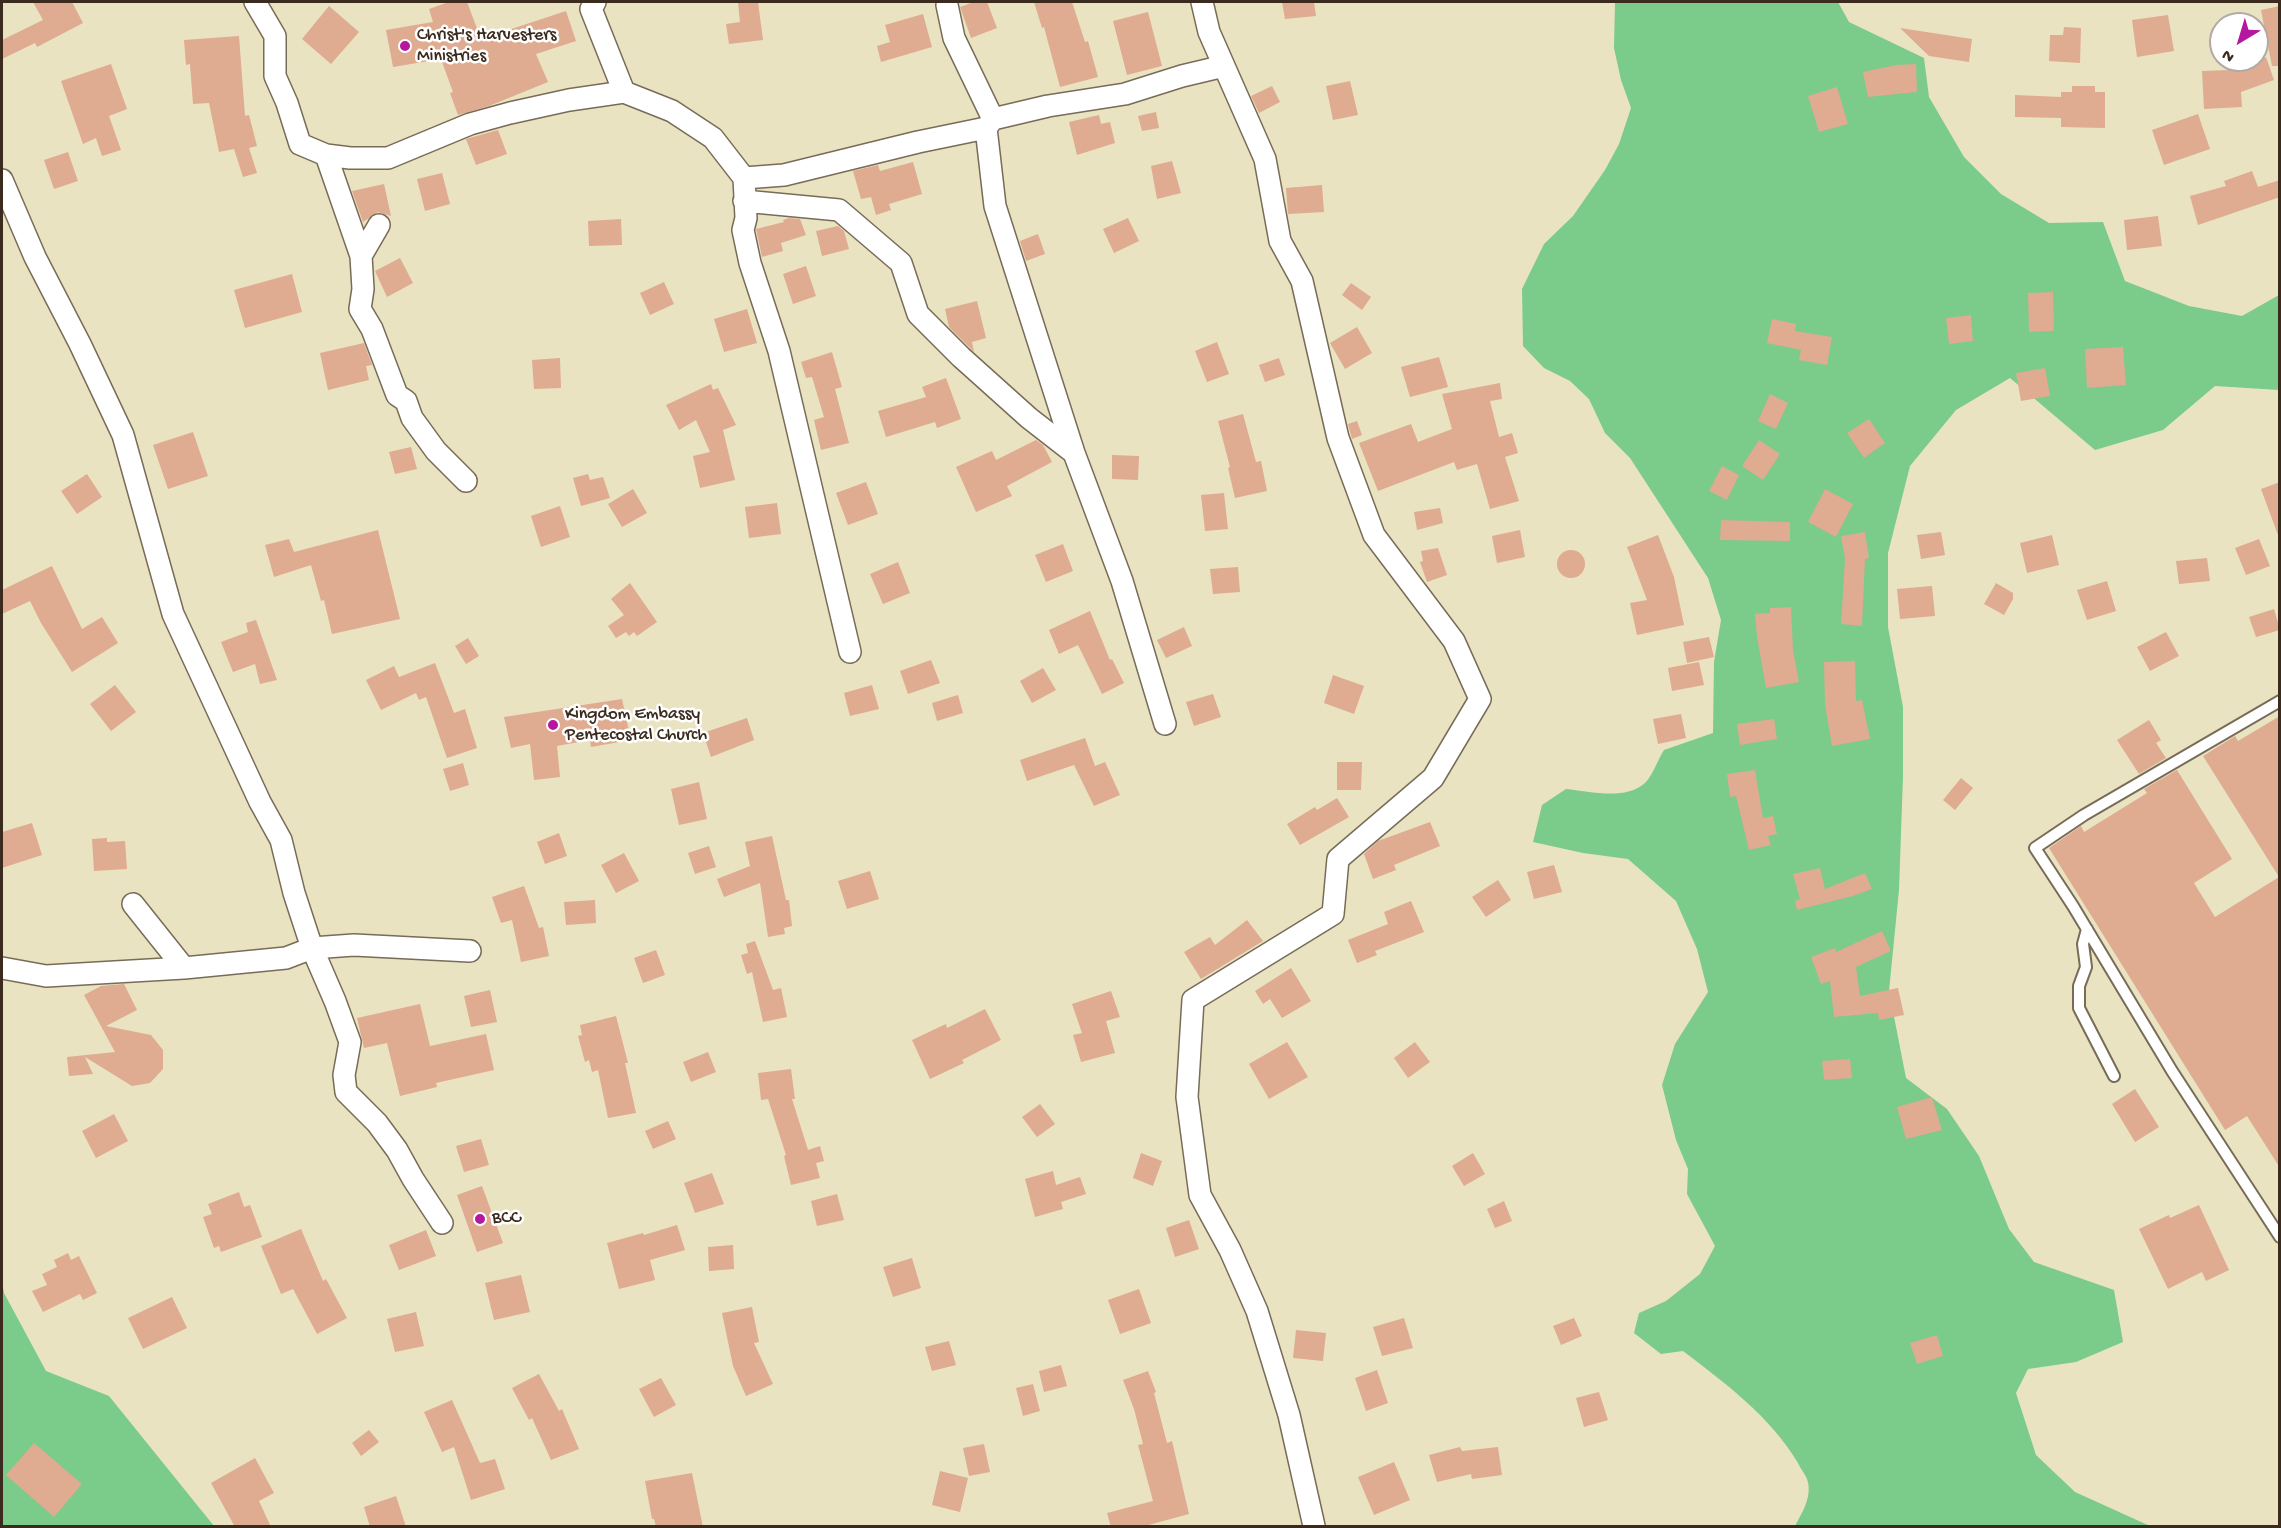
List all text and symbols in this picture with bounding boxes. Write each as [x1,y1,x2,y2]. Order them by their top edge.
north arrow [2209,12,2269,72]
place label: Christ's Harvesters Ministries [417,25,556,68]
marker: Christ's Harvesters Ministries [398,39,412,53]
text: N [2219,44,2239,66]
place label: Kingdom Embassy Pentecostal Church [565,704,707,746]
marker: Kingdom Embassy Pentecostal Church [546,718,560,732]
place label: BCC [492,1208,521,1230]
marker: BCC [473,1212,487,1226]

